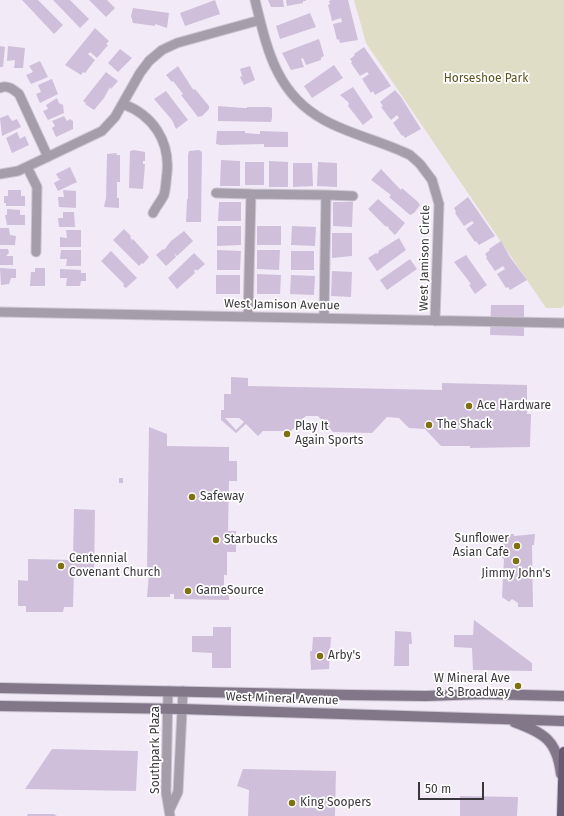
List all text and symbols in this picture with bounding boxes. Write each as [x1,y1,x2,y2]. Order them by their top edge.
park label: Horseshoe Park [444,72,528,86]
street label: West Jamison Circle [417,205,433,311]
street label: West Jamison Avenue [224,297,340,313]
place label: Ace Hardware [477,399,551,413]
marker: Ace Hardware [464,401,474,411]
place label: The Shack [437,418,492,432]
place label: Play It Again Sports [295,420,363,448]
marker: The Shack [424,420,434,430]
marker: Play It Again Sports [282,429,292,439]
place label: Safeway [200,490,244,504]
marker: Safeway [187,492,197,502]
place label: Sunflower Asian Cafe [453,532,509,560]
place label: Starbucks [224,533,277,547]
marker: Starbucks [211,535,221,545]
marker: Sunflower Asian Cafe [512,541,522,551]
place label: Centennial Covenant Church [69,552,161,580]
marker: Jimmy John's [511,556,521,566]
marker: Centennial Covenant Church [56,561,66,571]
place label: Jimmy John's [481,567,551,581]
place label: GameSource [196,584,264,598]
marker: GameSource [183,586,193,596]
place label: Arby's [328,649,361,663]
marker: Arby's [315,651,325,661]
place label: W Mineral Ave & S Broadway [434,672,510,700]
marker: W Mineral Ave & S Broadway [513,681,523,691]
street label: West Mineral Avenue [225,690,339,708]
street label: Southpark Plaza [149,706,163,794]
scale bar [420,774,486,800]
text: 50 m [425,782,451,796]
place label: King Soopers [300,796,371,810]
marker: King Soopers [287,798,297,808]

